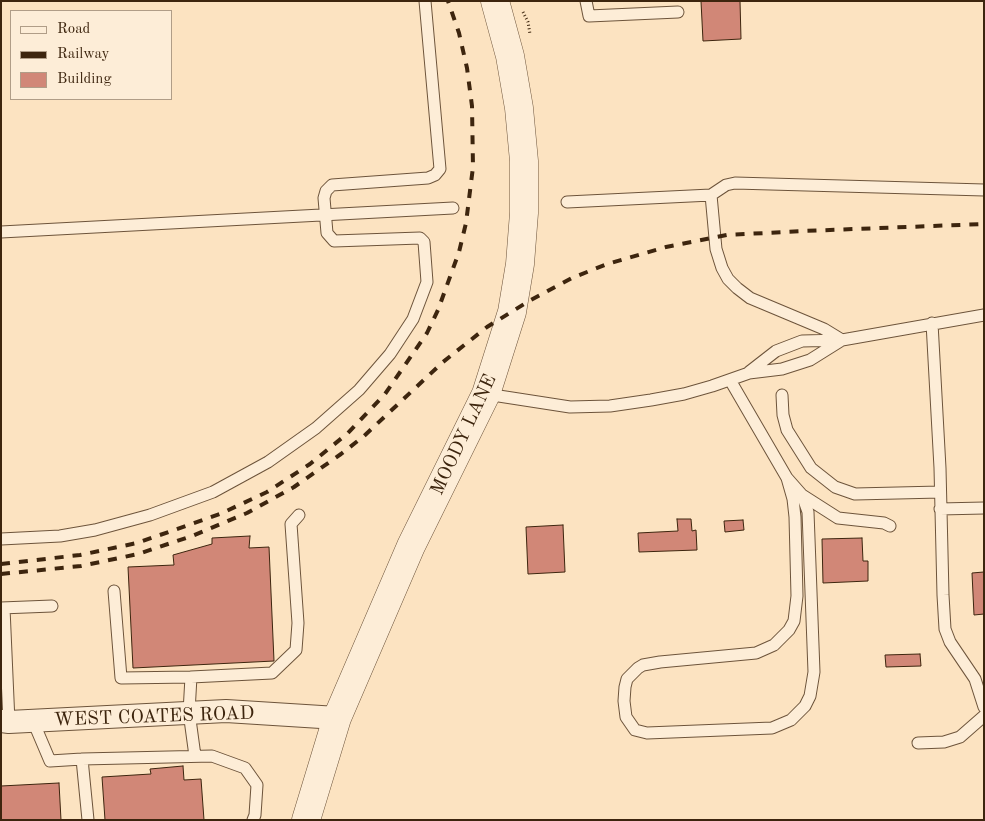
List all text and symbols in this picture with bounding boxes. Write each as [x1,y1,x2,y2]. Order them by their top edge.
legend [10,10,172,100]
text: Road [57,22,90,37]
text: Railway [57,47,110,62]
text: Building [57,72,112,87]
street label: MOODY LANE [426,371,502,499]
street label: WEST COATES ROAD [53,702,255,732]

